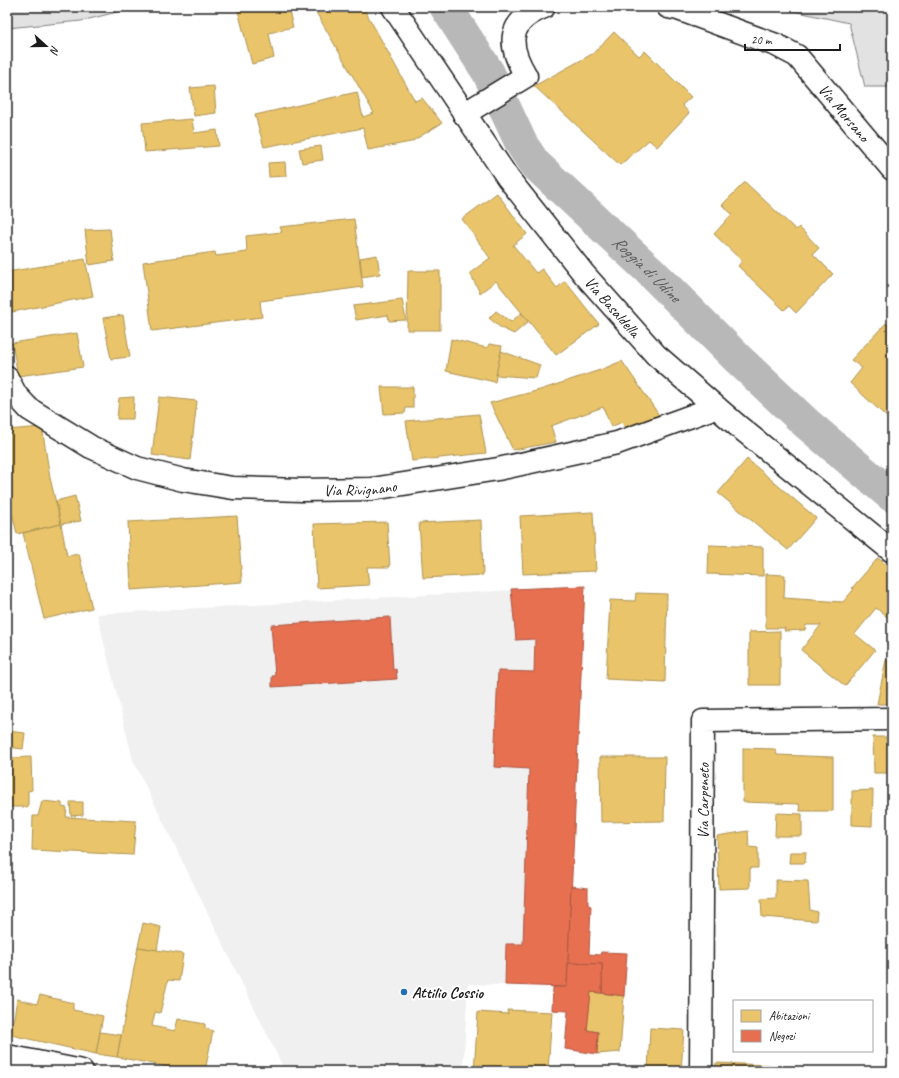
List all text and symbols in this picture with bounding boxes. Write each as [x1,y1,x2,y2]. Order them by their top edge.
north arrow [26,26,66,66]
scale bar [745,26,840,52]
text: 20 m [751,32,773,48]
text: N [47,44,63,57]
street label: Via Morsano [814,80,875,148]
water label: Roggia di Udine [608,231,687,308]
street label: Via Basaldella [580,273,645,343]
street label: Via Rivignano [324,476,399,501]
street label: Via Carpeneto [693,762,714,839]
place label: Attilio Cossio [412,983,484,1003]
marker: Attilio Cossio [399,987,409,997]
legend [733,1000,873,1052]
text: Abitazioni [769,1008,811,1024]
text: Negozi [769,1028,796,1044]

